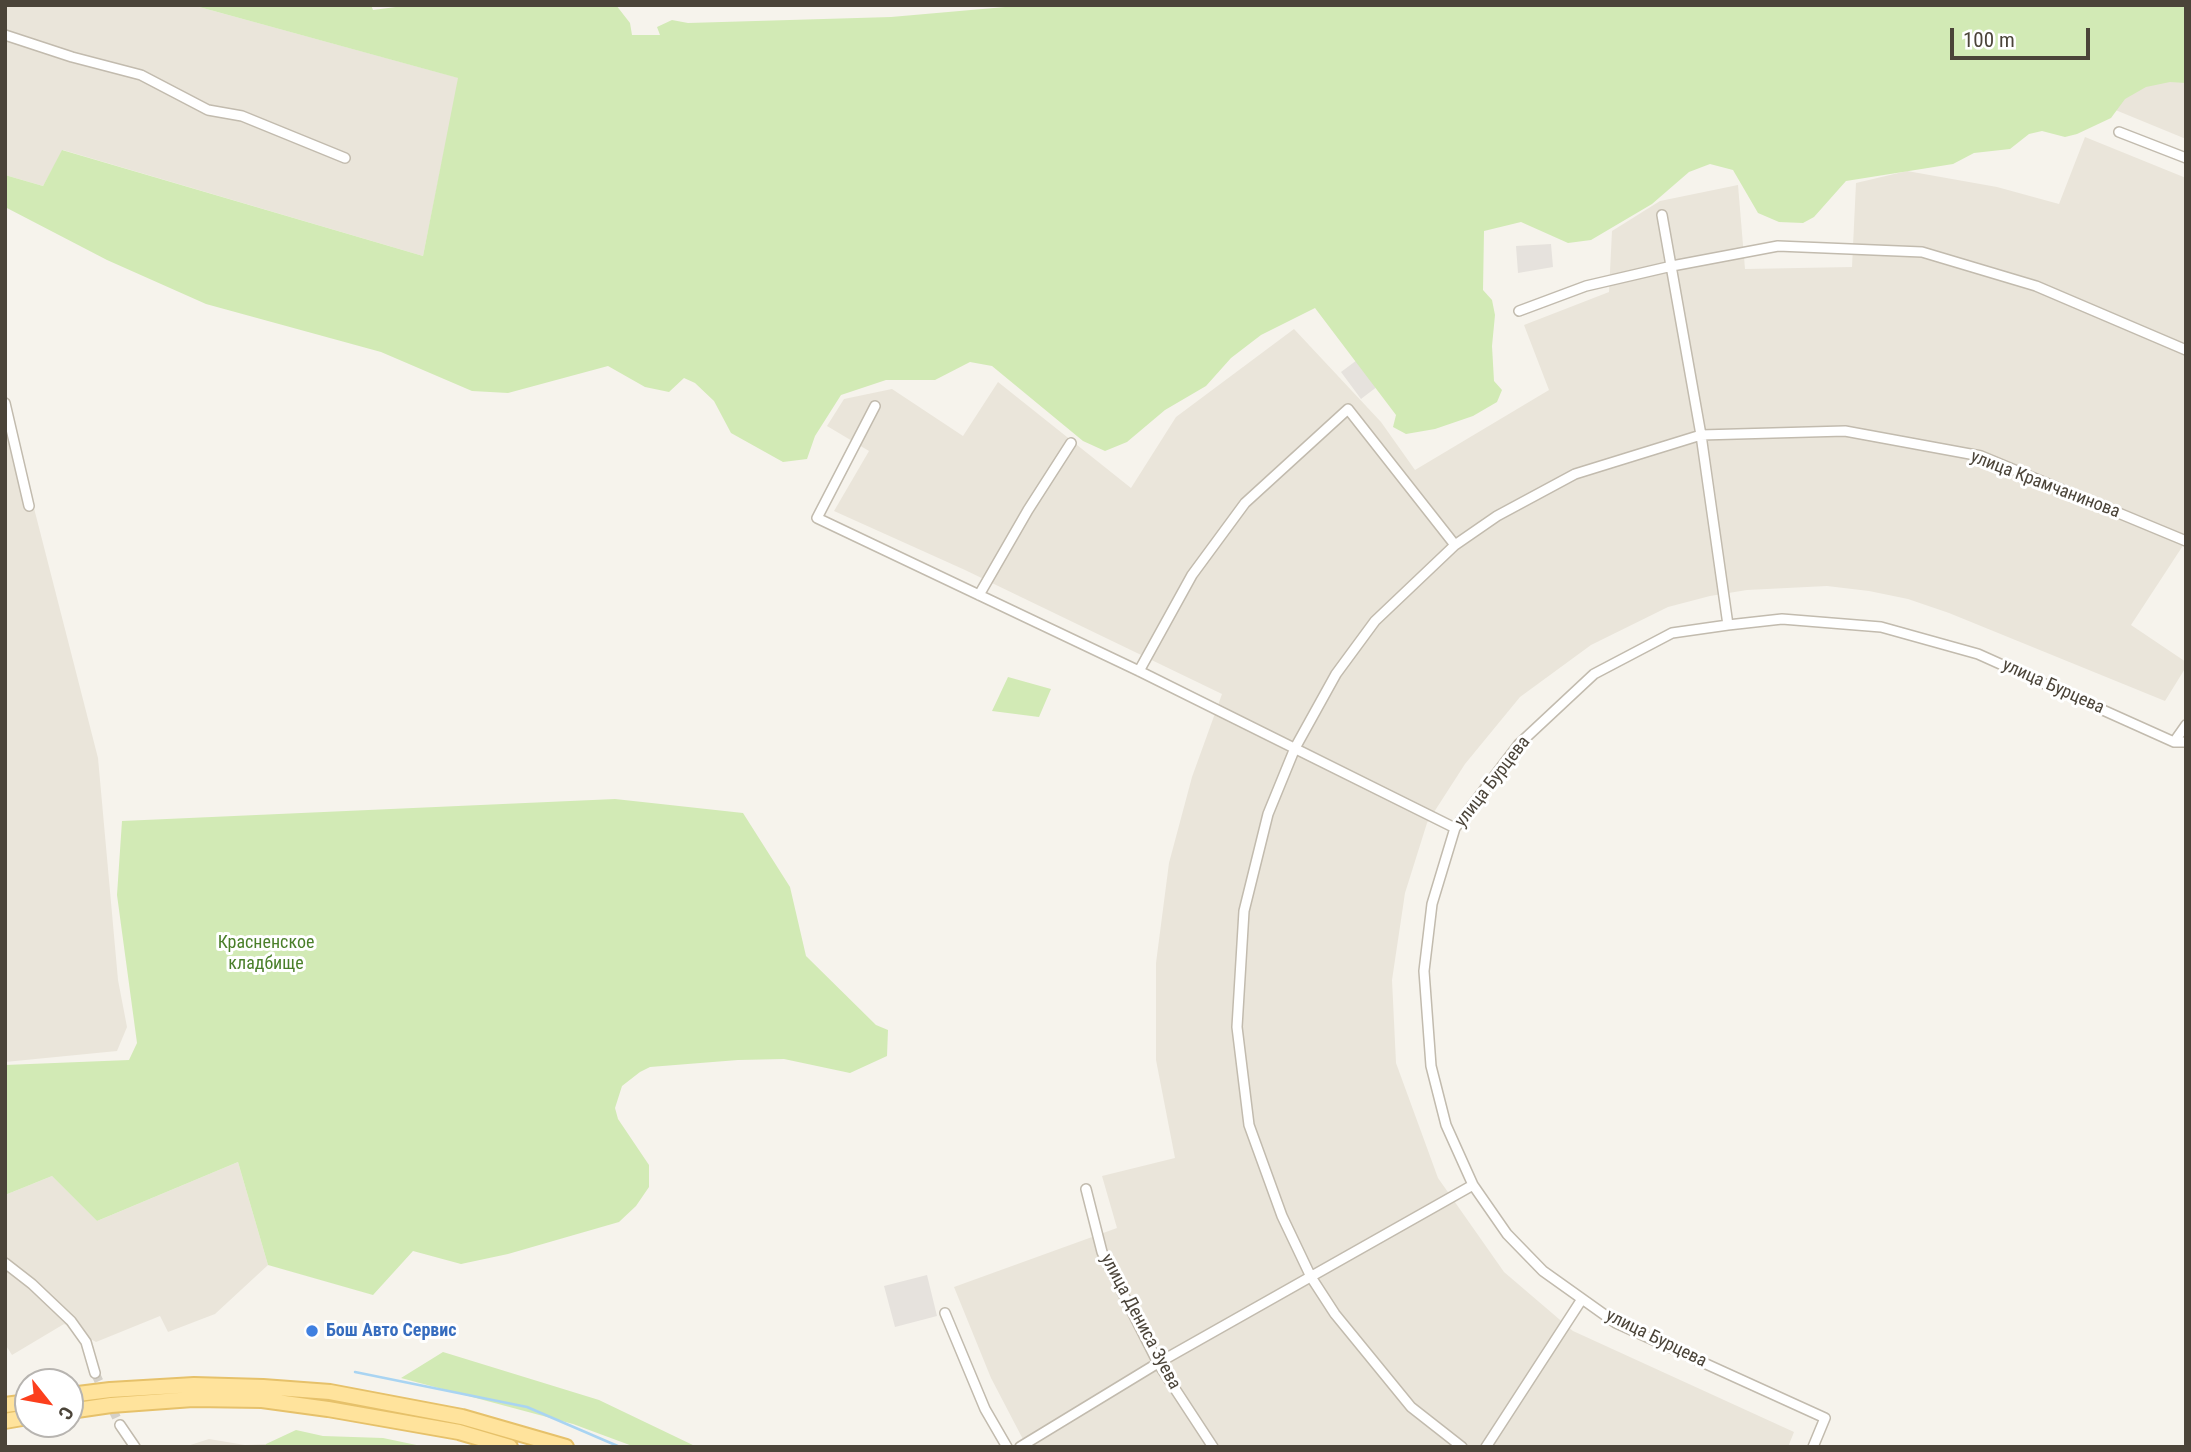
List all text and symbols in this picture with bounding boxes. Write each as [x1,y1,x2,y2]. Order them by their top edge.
scale bar [1953,14,2093,58]
text: 100 m [1963,28,2015,52]
street label: улица Крамчанинова [1967,447,2123,523]
street label: улица Бурцева [1999,655,2107,719]
street label: улица Бурцева [1451,732,1535,832]
park label: Красненское кладбище [218,932,314,974]
street label: улица Дениса Зуева [1095,1251,1185,1393]
street label: улица Бурцева [1602,1305,1710,1373]
place label: Бош Авто Сервис [326,1320,457,1342]
marker: Бош Авто Сервис [304,1323,320,1339]
north arrow [14,1368,84,1438]
text: С [53,1402,78,1424]

